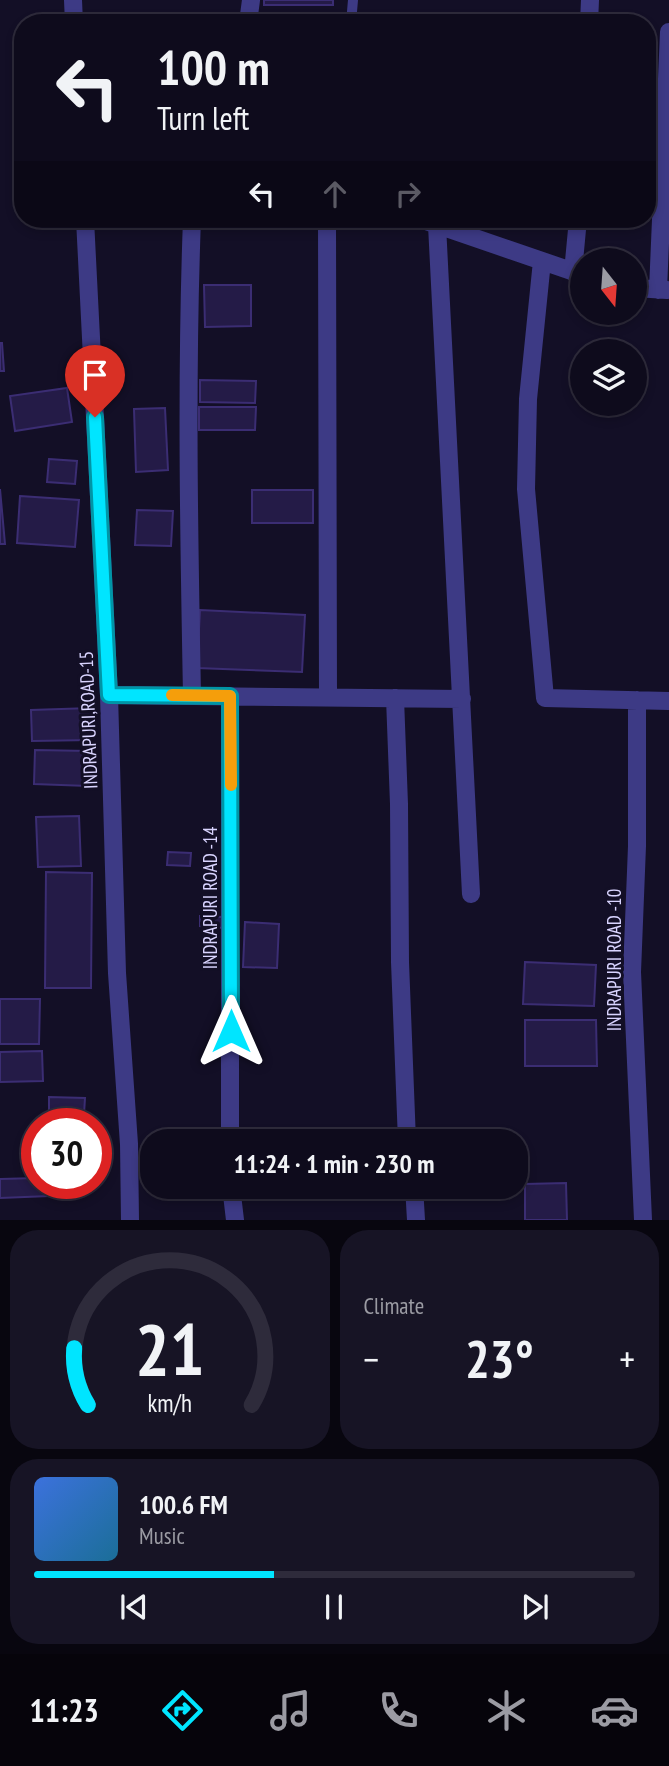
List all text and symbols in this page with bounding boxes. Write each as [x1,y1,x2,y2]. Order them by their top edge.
text: 100 m [157,35,270,99]
icon: left [42,42,133,133]
text: Turn left [157,97,249,139]
icon: left [243,175,281,213]
icon: ahead [316,175,354,213]
icon: right [389,175,427,213]
north arrow [570,248,648,326]
map controls [570,248,647,416]
button: layers [570,339,647,416]
pin [65,345,125,417]
icon: arrive [76,356,114,394]
street label: INDRAPURI,ROAD-15 [74,651,102,789]
street label: INDRAPURI ROAD -14 [198,826,222,969]
street label: INDRAPURI ROAD -10 [602,889,626,1031]
position arrow [194,994,268,1068]
speed limit sign: 30 [21,1108,112,1199]
text: 11:24 · 1 min · 230 m [234,1147,434,1180]
text: Climate [364,1291,424,1320]
text: 21 [135,1302,205,1396]
text: 23° [465,1325,534,1392]
text: − [364,1334,379,1383]
text: + [619,1334,635,1383]
text: km/h [148,1387,192,1419]
text: 100.6 FM [139,1488,228,1521]
text: Music [139,1521,185,1550]
icon: previous [115,1588,153,1626]
icon: pause [315,1588,353,1626]
icon: next [516,1588,554,1626]
icon: directions [158,1686,207,1735]
icon: music [266,1686,315,1735]
icon: phone [374,1686,423,1735]
icon: climate [482,1686,531,1735]
icon: car [590,1686,639,1735]
text: 11:23 [30,1689,99,1731]

